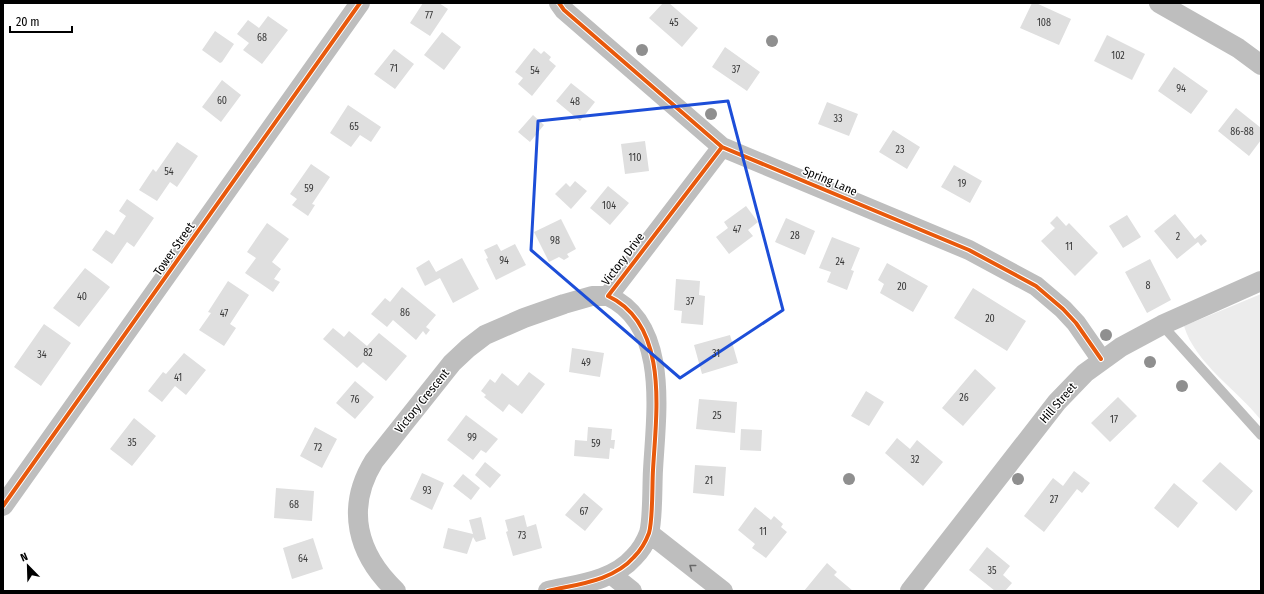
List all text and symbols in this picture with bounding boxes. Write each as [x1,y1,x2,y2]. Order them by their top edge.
scale bar [10,8,72,34]
house number: 77 [425,10,433,22]
text: 20 m [16,15,40,29]
house number: 45 [669,17,679,29]
house number: 108 [1037,17,1051,29]
house number: 68 [257,32,267,44]
house number: 102 [1111,50,1125,62]
house number: 71 [390,63,398,75]
house number: 37 [732,64,740,76]
house number: 54 [530,65,540,77]
house number: 94 [1176,83,1186,95]
house number: 60 [217,95,227,107]
house number: 48 [570,96,580,108]
house number: 33 [833,113,843,125]
house number: 65 [349,121,359,133]
house number: 86-88 [1230,126,1254,138]
house number: 23 [896,144,905,156]
house number: 110 [629,152,641,164]
street label: Spring Lane [801,163,859,199]
house number: 54 [164,166,174,178]
house number: 19 [958,178,967,190]
house number: 59 [304,183,314,195]
house number: 104 [602,200,616,212]
street label: Tower Street [151,220,197,278]
house number: 47 [733,224,741,236]
street label: Victory Drive [599,230,647,288]
house number: 28 [790,230,800,242]
house number: 2 [1176,231,1181,243]
house number: 98 [550,235,560,247]
house number: 11 [1065,241,1073,253]
house number: 94 [499,255,509,267]
house number: 24 [835,256,845,268]
house number: 8 [1146,280,1151,292]
house number: 20 [897,281,907,293]
house number: 40 [77,291,87,303]
house number: 37 [686,296,694,308]
house number: 86 [400,307,410,319]
house number: 47 [220,308,228,320]
house number: 20 [985,313,995,325]
house number: 82 [363,347,373,359]
house number: 31 [712,348,720,360]
house number: 34 [37,349,47,361]
house number: 49 [581,357,591,369]
street label: Victory Crescent [392,366,452,436]
house number: 41 [174,372,182,384]
street label: Hill Street [1037,380,1079,426]
house number: 26 [959,392,969,404]
house number: 76 [351,394,359,406]
house number: 25 [713,410,722,422]
house number: 17 [1110,414,1118,426]
house number: 99 [467,432,477,444]
house number: 35 [127,437,137,449]
house number: 59 [591,438,601,450]
house number: 72 [314,442,323,454]
house number: 32 [911,454,920,466]
house number: 21 [705,475,713,487]
house number: 93 [422,485,432,497]
house number: 27 [1050,494,1058,506]
house number: 68 [289,499,299,511]
house number: 67 [580,506,588,518]
house number: 11 [759,526,767,538]
house number: 73 [518,530,527,542]
north arrow [8,546,48,586]
text: N [19,550,30,565]
house number: 64 [298,553,308,565]
one-way arrow [689,565,696,572]
house number: 35 [987,565,997,577]

